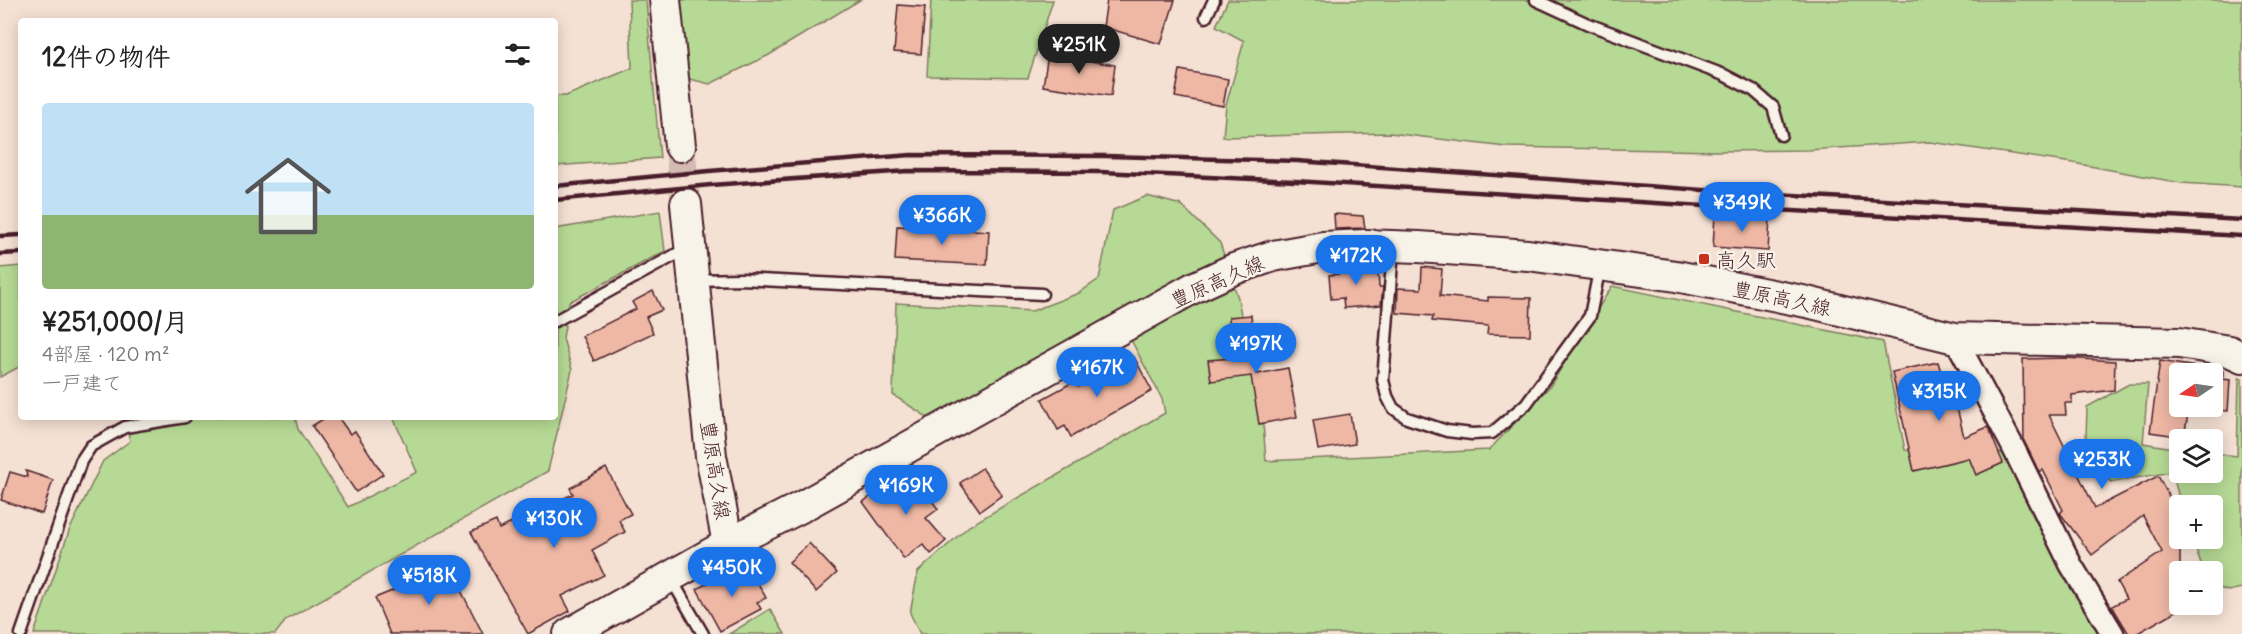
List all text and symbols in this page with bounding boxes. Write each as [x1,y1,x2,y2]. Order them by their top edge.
pin: ¥251K [1037,24,1121,75]
text: ¥251K [1052,31,1106,56]
icon: filters [501,38,534,71]
text: 12件の物件 [42,40,171,73]
icon: home [234,142,342,250]
pin: ¥349K [1700,182,1784,233]
text: ¥349K [1713,189,1771,214]
pin: ¥366K [900,195,984,246]
text: ¥366K [913,202,971,227]
pin: ¥172K [1314,235,1398,286]
text: ¥172K [1330,242,1382,267]
place label: 高久駅 [1716,247,1776,272]
street label: 豊原高久線 [1166,249,1268,313]
marker: 高久駅 [1697,252,1711,266]
street label: 豊原高久線 [1730,275,1834,321]
text: ¥251,000/月 [42,305,189,338]
pin: ¥197K [1214,323,1298,374]
text: ¥197K [1229,330,1283,355]
text: 4部屋 · 120 m² [42,341,169,366]
pin: ¥167K [1055,347,1139,398]
text: ¥167K [1070,354,1124,379]
north arrow [2169,363,2223,417]
map controls [2169,363,2223,615]
text: 一戸建て [42,370,122,395]
pin: ¥315K [1897,371,1981,422]
text: ¥315K [1912,378,1966,403]
street label: 豊原高久線 [696,419,736,521]
button: layers [2169,429,2223,483]
pin: ¥253K [2060,439,2144,490]
text: ¥253K [2073,446,2131,471]
pin: ¥169K [864,465,948,516]
text: ¥169K [878,472,934,497]
button: + [2169,495,2223,549]
pin: ¥130K [512,498,596,549]
text: ¥130K [526,505,582,530]
pin: ¥450K [690,547,774,598]
text: ¥450K [702,554,762,579]
pin: ¥518K [387,555,471,606]
button: − [2169,561,2223,615]
text: ¥518K [401,562,457,587]

